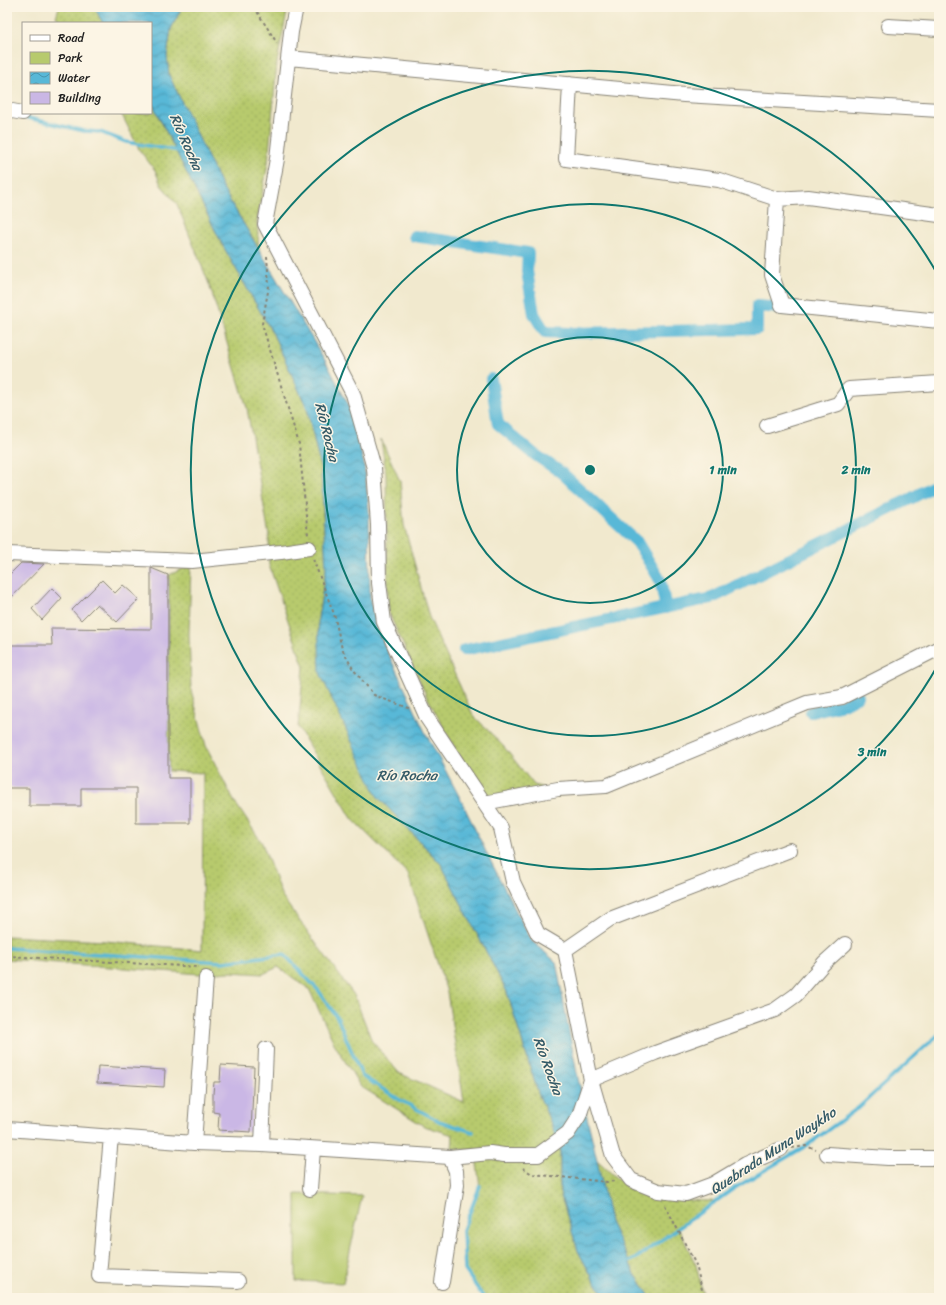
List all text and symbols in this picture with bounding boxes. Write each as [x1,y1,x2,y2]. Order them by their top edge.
legend [22,22,152,114]
text: Road [58,27,85,49]
text: Park [58,47,83,69]
text: Water [58,67,91,89]
text: Building [58,87,101,109]
water label: Río Rocha [162,109,210,176]
water label: Río Rocha [308,400,347,466]
text: 1 min [709,459,737,481]
text: 2 min [840,459,871,481]
centre of rings [583,463,597,477]
text: 3 min [857,741,887,763]
water label: Río Rocha [377,763,439,788]
water label: Río Rocha [526,1033,571,1100]
water label: Quebrada Muna Waykho [705,1100,842,1201]

